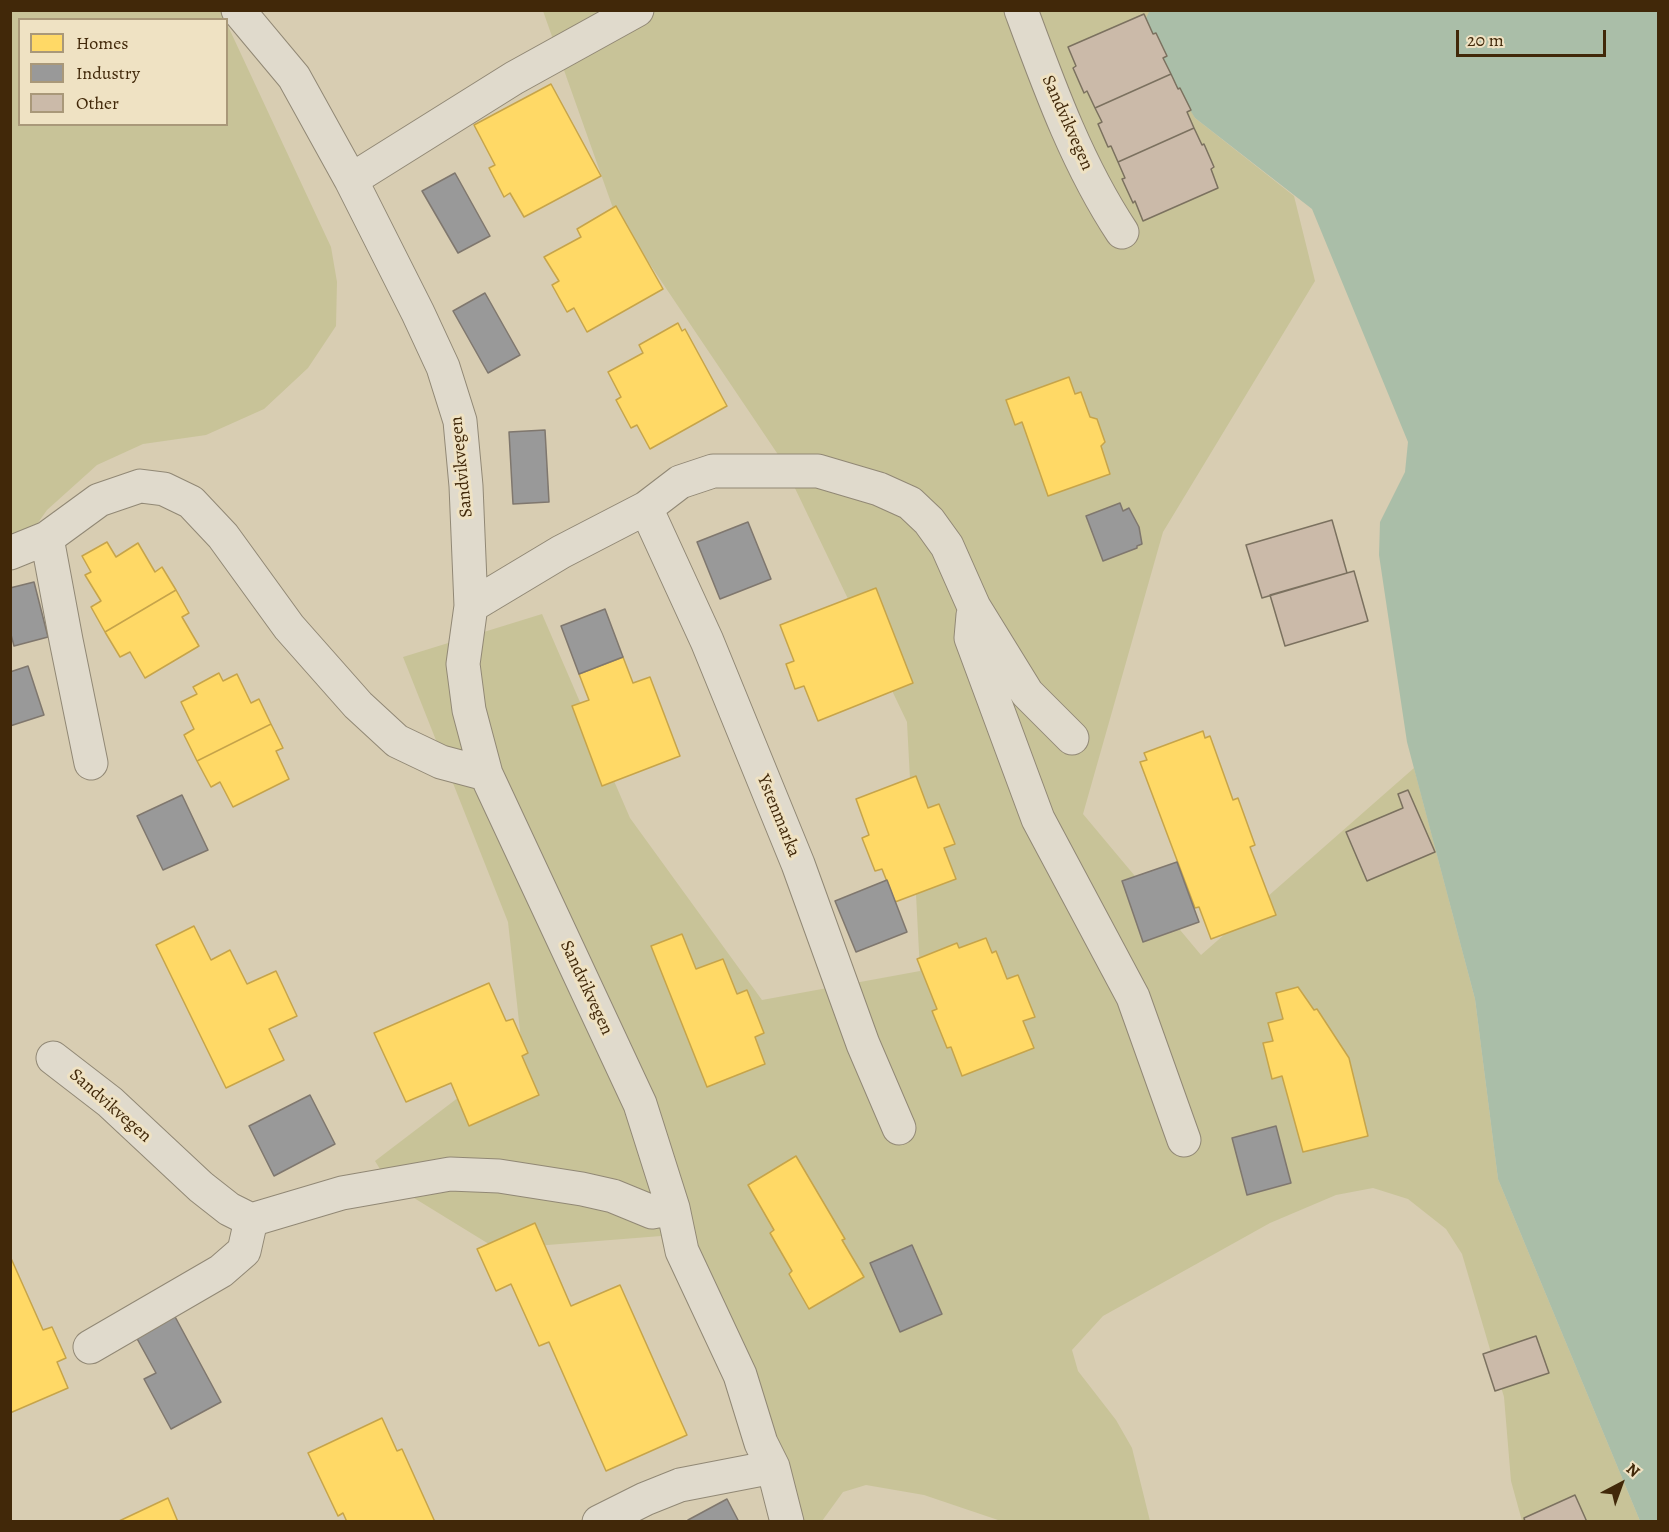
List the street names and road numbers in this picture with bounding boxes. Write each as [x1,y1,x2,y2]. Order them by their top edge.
street label: Sandvikvegen [1036,72,1098,174]
street label: Sandvikvegen [446,415,478,519]
street label: Ystenmarka [752,771,804,861]
street label: Sandvikvegen [555,937,617,1039]
street label: Sandvikvegen [65,1064,155,1148]

